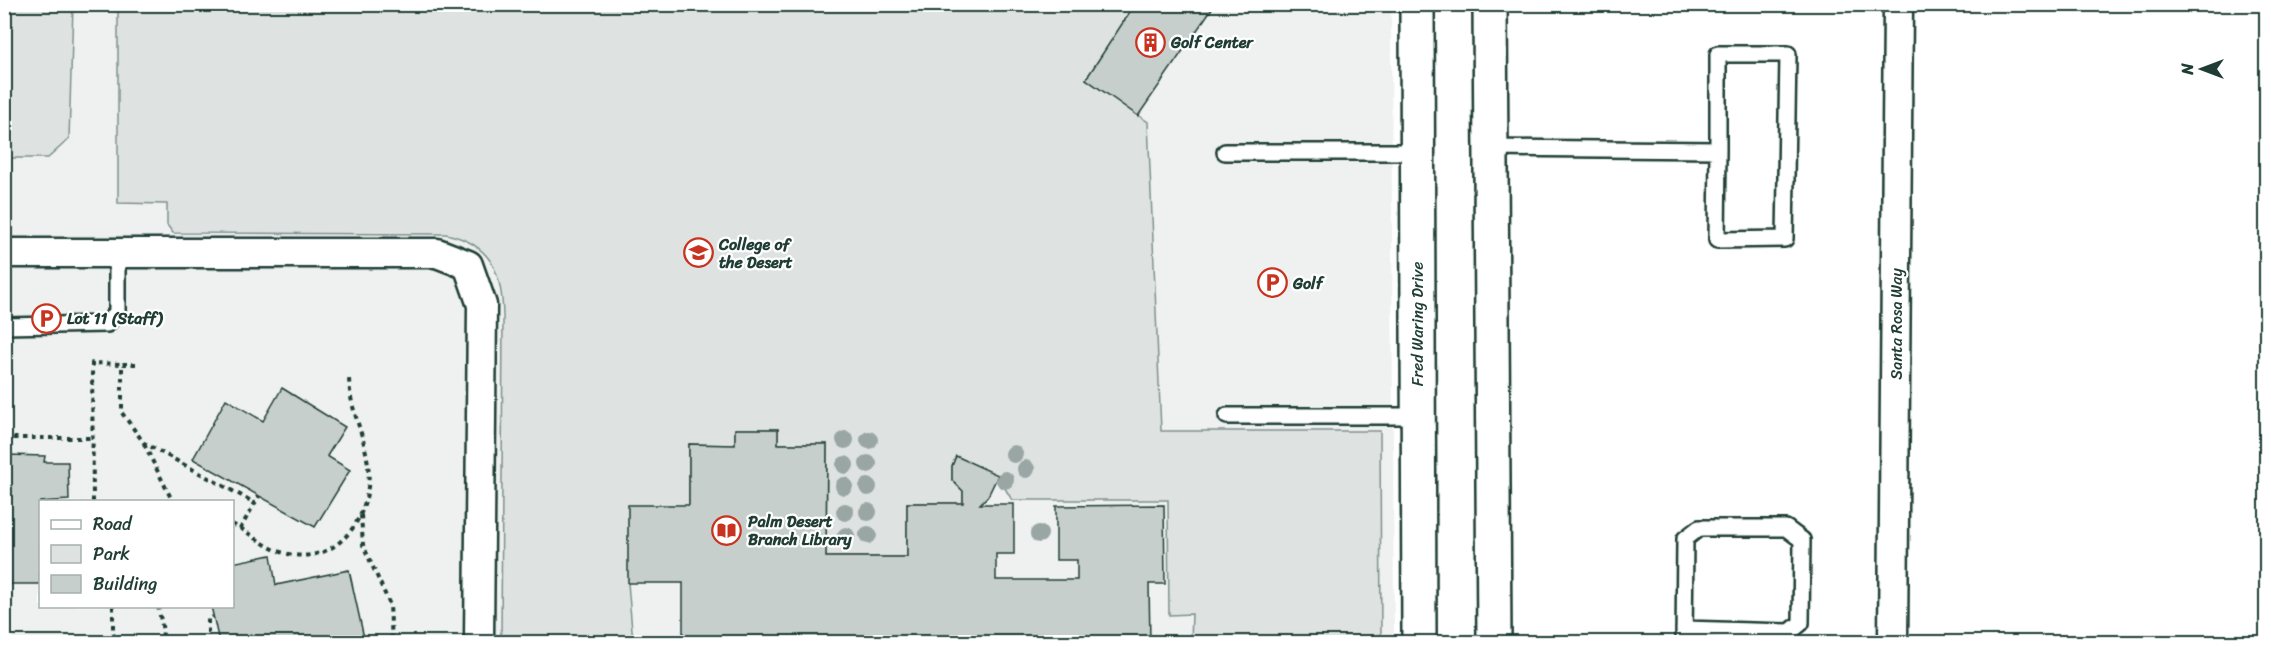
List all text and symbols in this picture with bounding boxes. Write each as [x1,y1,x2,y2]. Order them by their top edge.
building icon: Golf Center [1134,26,1166,58]
place label: Golf Center [1170,28,1254,57]
north arrow [2172,39,2232,99]
text: N [2173,63,2202,76]
place label: College of the Desert [718,230,793,277]
school or university icon: College of the Desert [682,237,714,269]
street label: Fred Waring Drive [1403,262,1432,386]
parking icon: Golf [1256,267,1288,299]
street label: Santa Rosa Way [1882,268,1911,380]
place label: Golf [1292,269,1325,298]
parking icon: Lot 11 (Staff) [30,302,62,334]
place label: Lot 11 (Staff) [67,304,163,333]
legend [39,500,234,608]
place label: Palm Desert Branch Library [748,507,852,554]
text: Road [93,508,133,540]
library icon: Palm Desert Branch Library [711,514,743,546]
text: Park [93,538,130,570]
text: Building [93,568,157,600]

